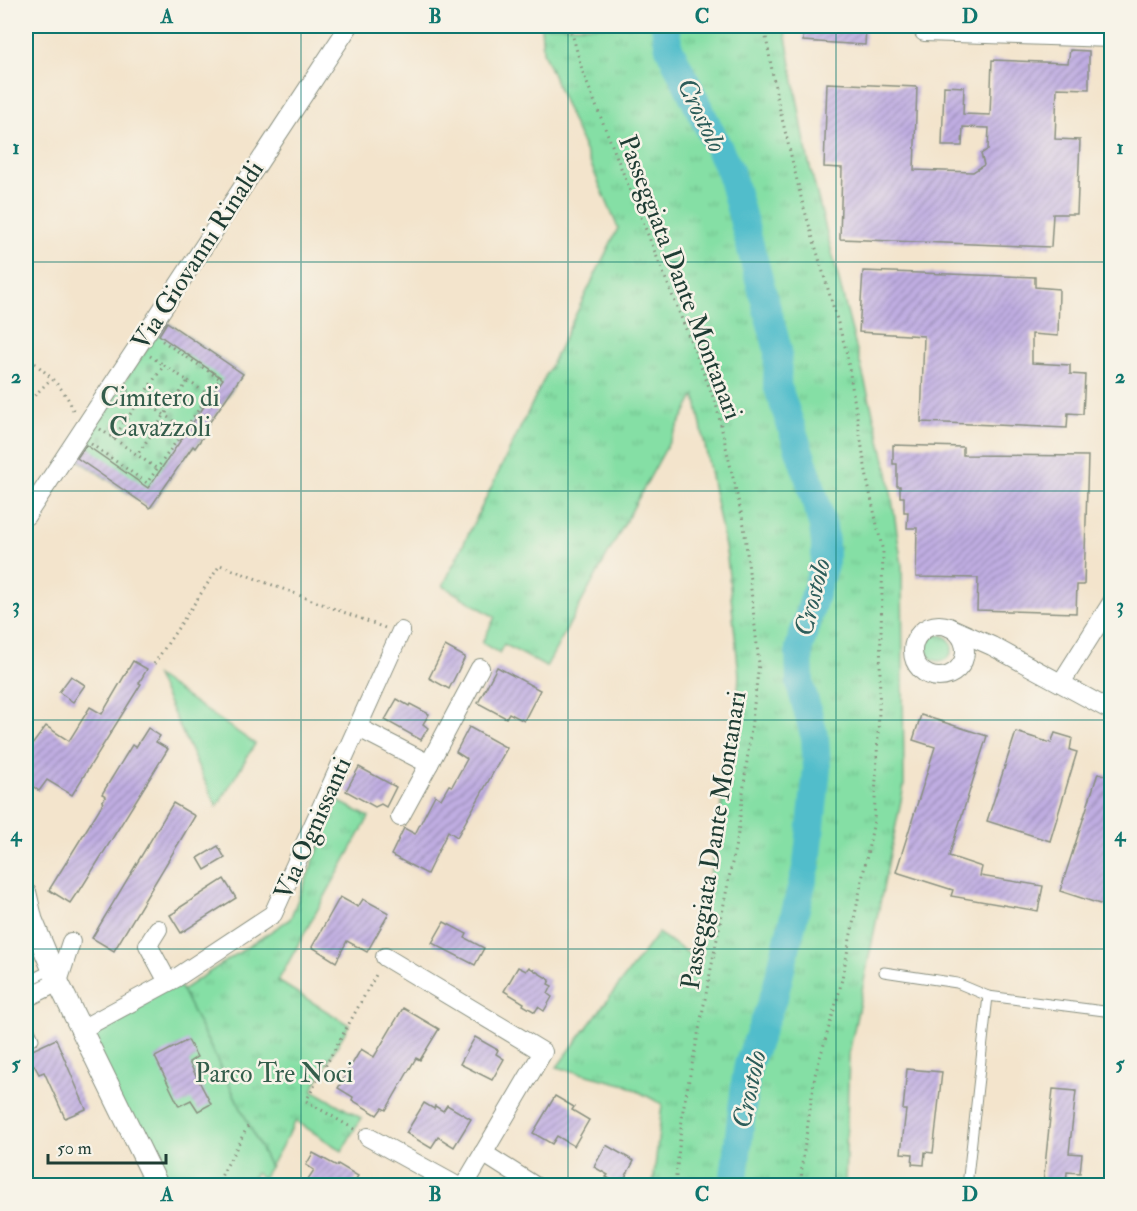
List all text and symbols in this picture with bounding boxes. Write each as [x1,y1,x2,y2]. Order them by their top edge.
text: A [160,4,174,29]
text: B [428,4,442,29]
text: C [695,4,709,29]
text: D [962,4,978,29]
water label: Crostolo [669,73,734,158]
street label: Passeggiata Dante Montanari [611,131,749,424]
text: 1 [12,135,20,160]
text: 1 [1116,135,1124,160]
street label: Via Giovanni Rinaldi [125,155,271,356]
text: 2 [11,364,21,389]
text: 2 [1115,364,1125,389]
park label: Cimitero di Cavazzoli [100,382,220,444]
water label: Crostolo [787,555,838,639]
text: 3 [12,593,20,618]
text: 3 [1116,593,1124,618]
street label: Passeggiata Dante Montanari [675,688,753,992]
street label: Via Ognissanti [267,752,359,905]
text: 4 [10,822,23,847]
text: 4 [1114,822,1127,847]
water label: Crostolo [725,1047,774,1131]
text: 5 [12,1051,22,1076]
text: 5 [1116,1051,1126,1076]
park label: Parco Tre Noci [195,1058,353,1090]
scale bar [48,1127,166,1165]
text: 50 m [57,1137,92,1160]
text: A [160,1182,174,1207]
text: B [428,1182,442,1207]
text: C [695,1182,709,1207]
text: D [962,1182,978,1207]

